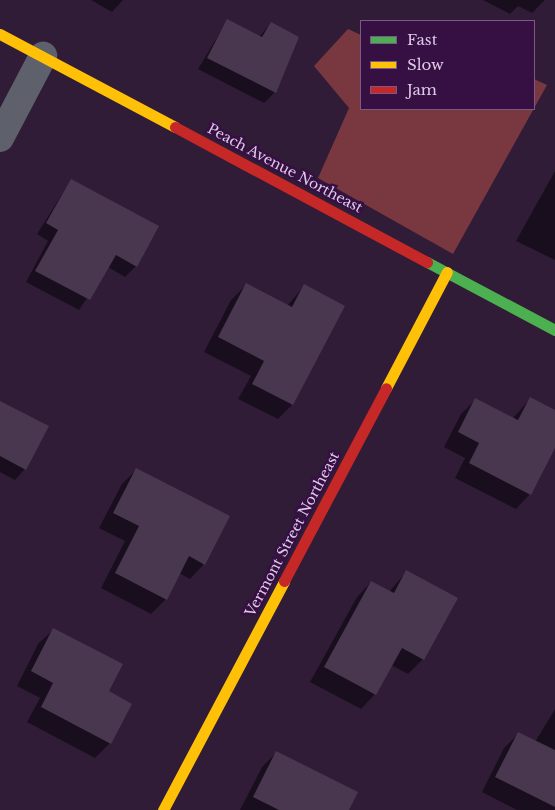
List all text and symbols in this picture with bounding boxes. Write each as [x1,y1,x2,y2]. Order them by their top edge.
legend [360,20,535,110]
text: Fast [407,30,437,49]
text: Slow [407,55,444,74]
text: Jam [407,80,437,99]
street label: Peach Avenue Northeast [204,120,366,216]
street label: Vermont Street Northeast [241,449,343,619]

